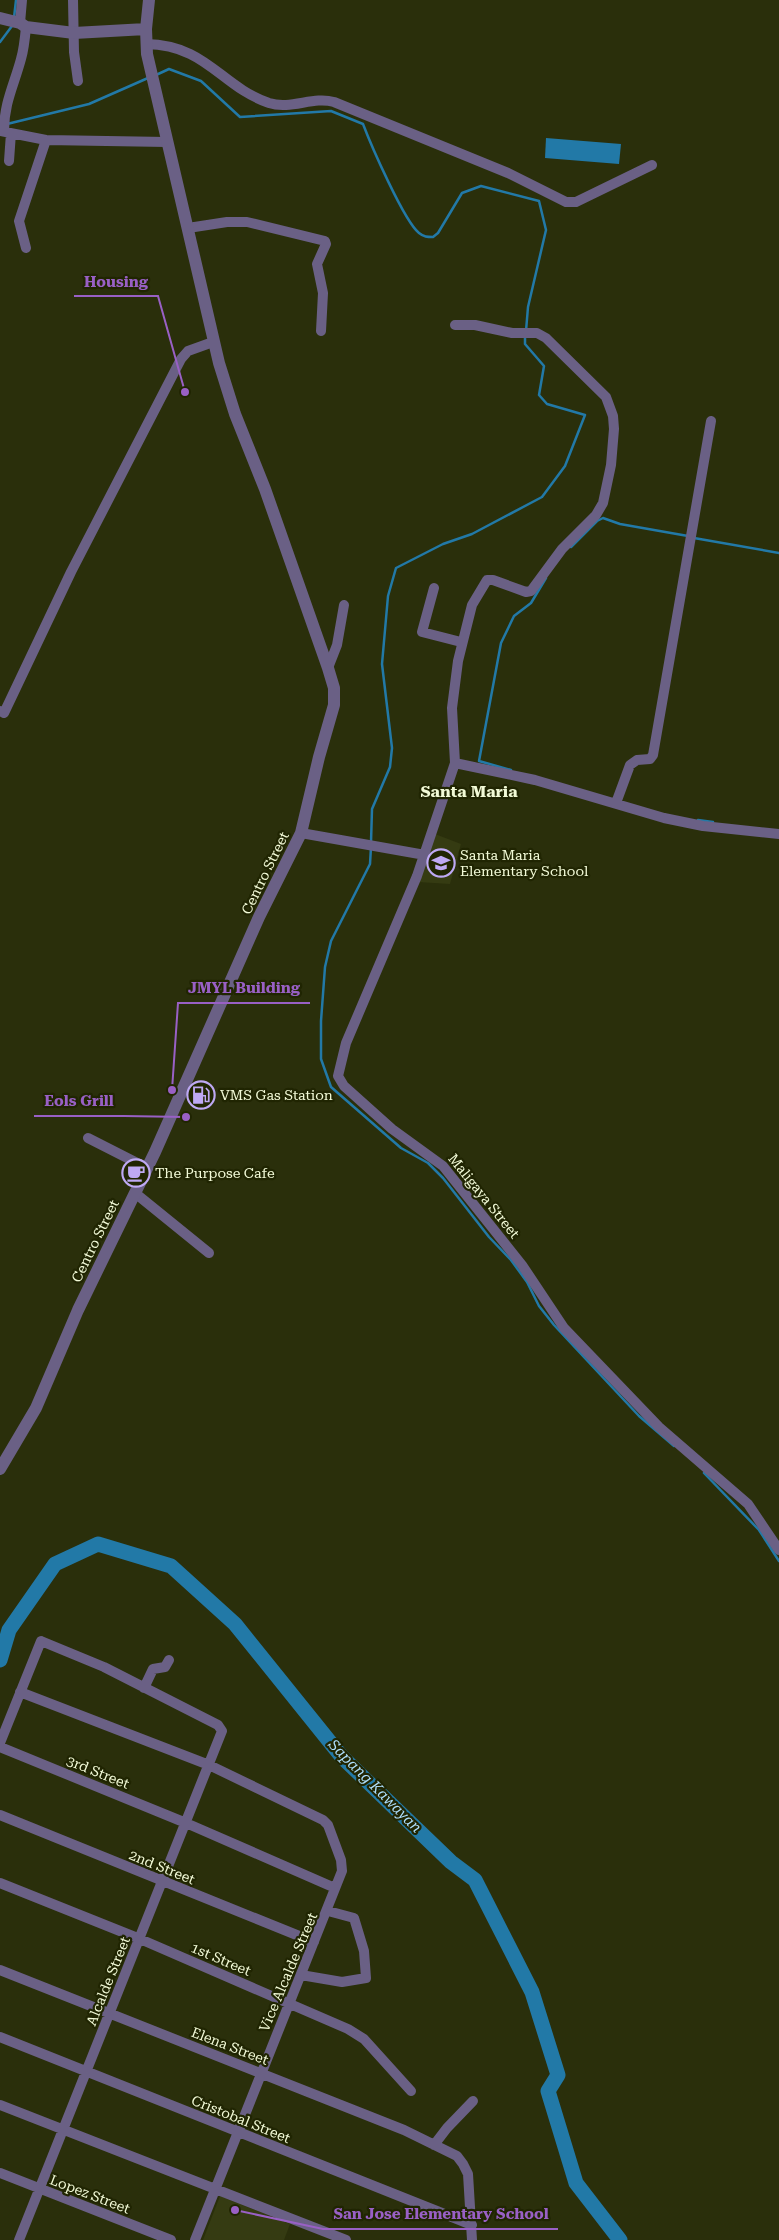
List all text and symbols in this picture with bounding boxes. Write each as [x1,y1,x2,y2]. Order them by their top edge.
callout: Housing [74,266,158,296]
text: Housing [84,273,149,291]
district label: Santa Maria [420,782,518,801]
street label: Centro Street [238,829,292,917]
place label: Santa Maria Elementary School [460,847,589,879]
school or university icon: Santa Maria Elementary School [426,848,456,878]
callout: JMYL Building [178,973,310,1003]
text: JMYL Building [188,979,301,997]
fuel station icon: VMS Gas Station [186,1080,216,1110]
callout: Eols Grill [34,1086,124,1116]
place label: VMS Gas Station [220,1087,333,1103]
text: Eols Grill [44,1092,114,1110]
street label: Maligaya Street [445,1151,523,1241]
cafe icon: The Purpose Cafe [121,1158,151,1188]
place label: The Purpose Cafe [155,1165,275,1181]
street label: Centro Street [68,1197,122,1285]
water label: Sapang Kawayan [324,1735,425,1836]
street label: 3rd Street [64,1752,132,1792]
street label: 2nd Street [127,1847,197,1887]
street label: Vice Alcalde Street [256,1910,320,2034]
street label: Alcalde Street [83,1934,133,2028]
street label: 1st Street [189,1939,253,1979]
street label: Elena Street [189,2024,271,2068]
street label: Cristobal Street [189,2092,293,2146]
street label: Lopez Street [48,2171,132,2217]
callout: San Jose Elementary School [323,2199,558,2229]
text: San Jose Elementary School [333,2205,549,2223]

